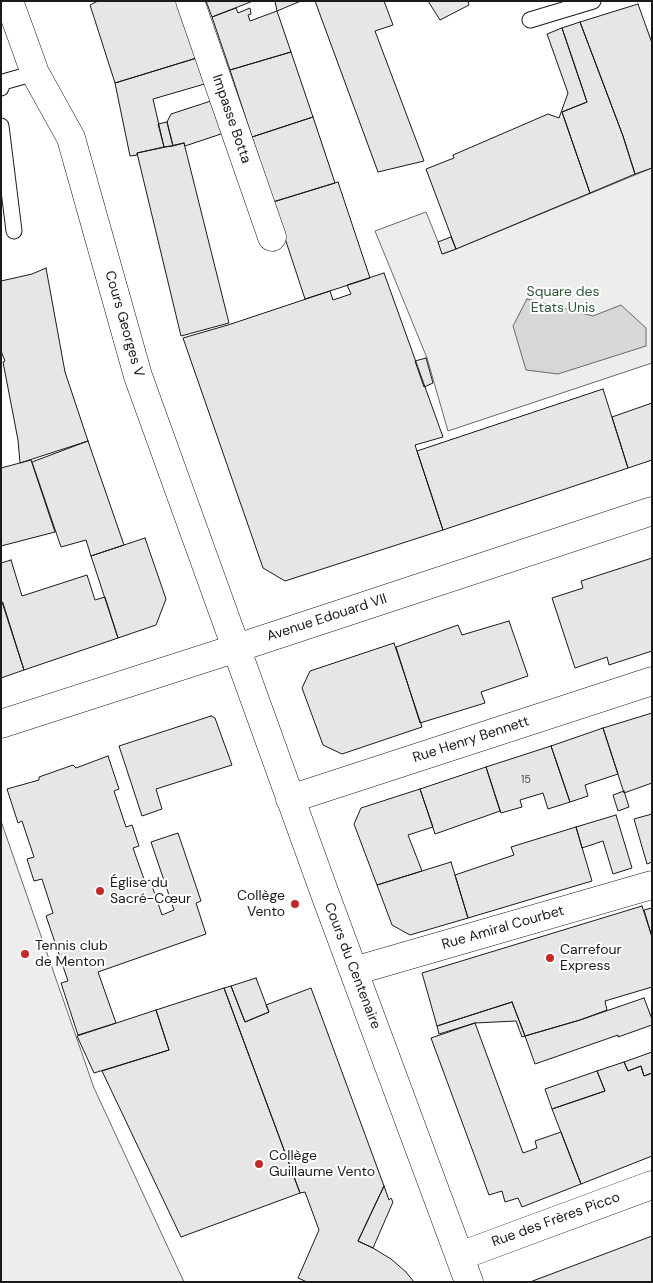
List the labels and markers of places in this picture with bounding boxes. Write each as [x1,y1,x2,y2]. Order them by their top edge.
place label: Église du Sacré-Cœur [110,875,191,908]
marker: Église du Sacré-Cœur [94,885,106,897]
place label: Collège Vento [237,888,285,920]
marker: Collège Vento [289,898,301,910]
place label: Tennis club de Menton [35,938,108,970]
place label: Carrefour Express [560,942,622,974]
marker: Tennis club de Menton [19,948,31,960]
marker: Carrefour Express [544,952,556,964]
place label: Collège Guillaume Vento [269,1148,375,1180]
marker: Collège Guillaume Vento [253,1158,265,1170]

